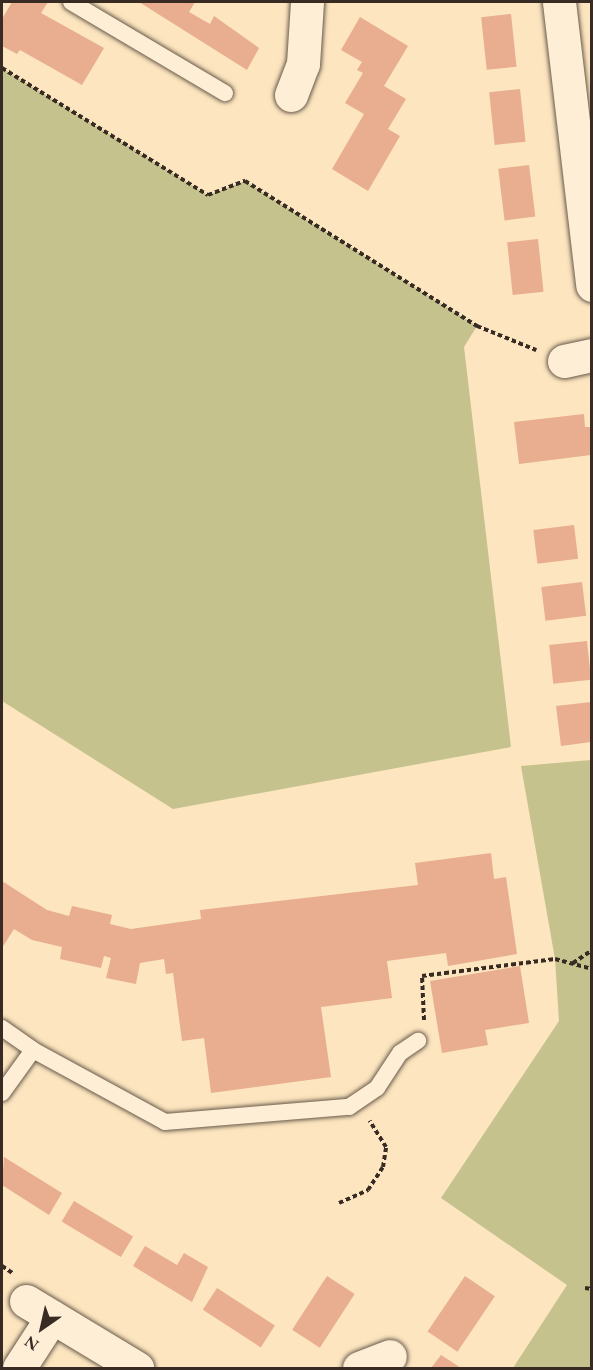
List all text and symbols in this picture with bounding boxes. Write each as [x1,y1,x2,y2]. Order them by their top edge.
north arrow [12,1298,72,1358]
text: N [20,1331,43,1356]

